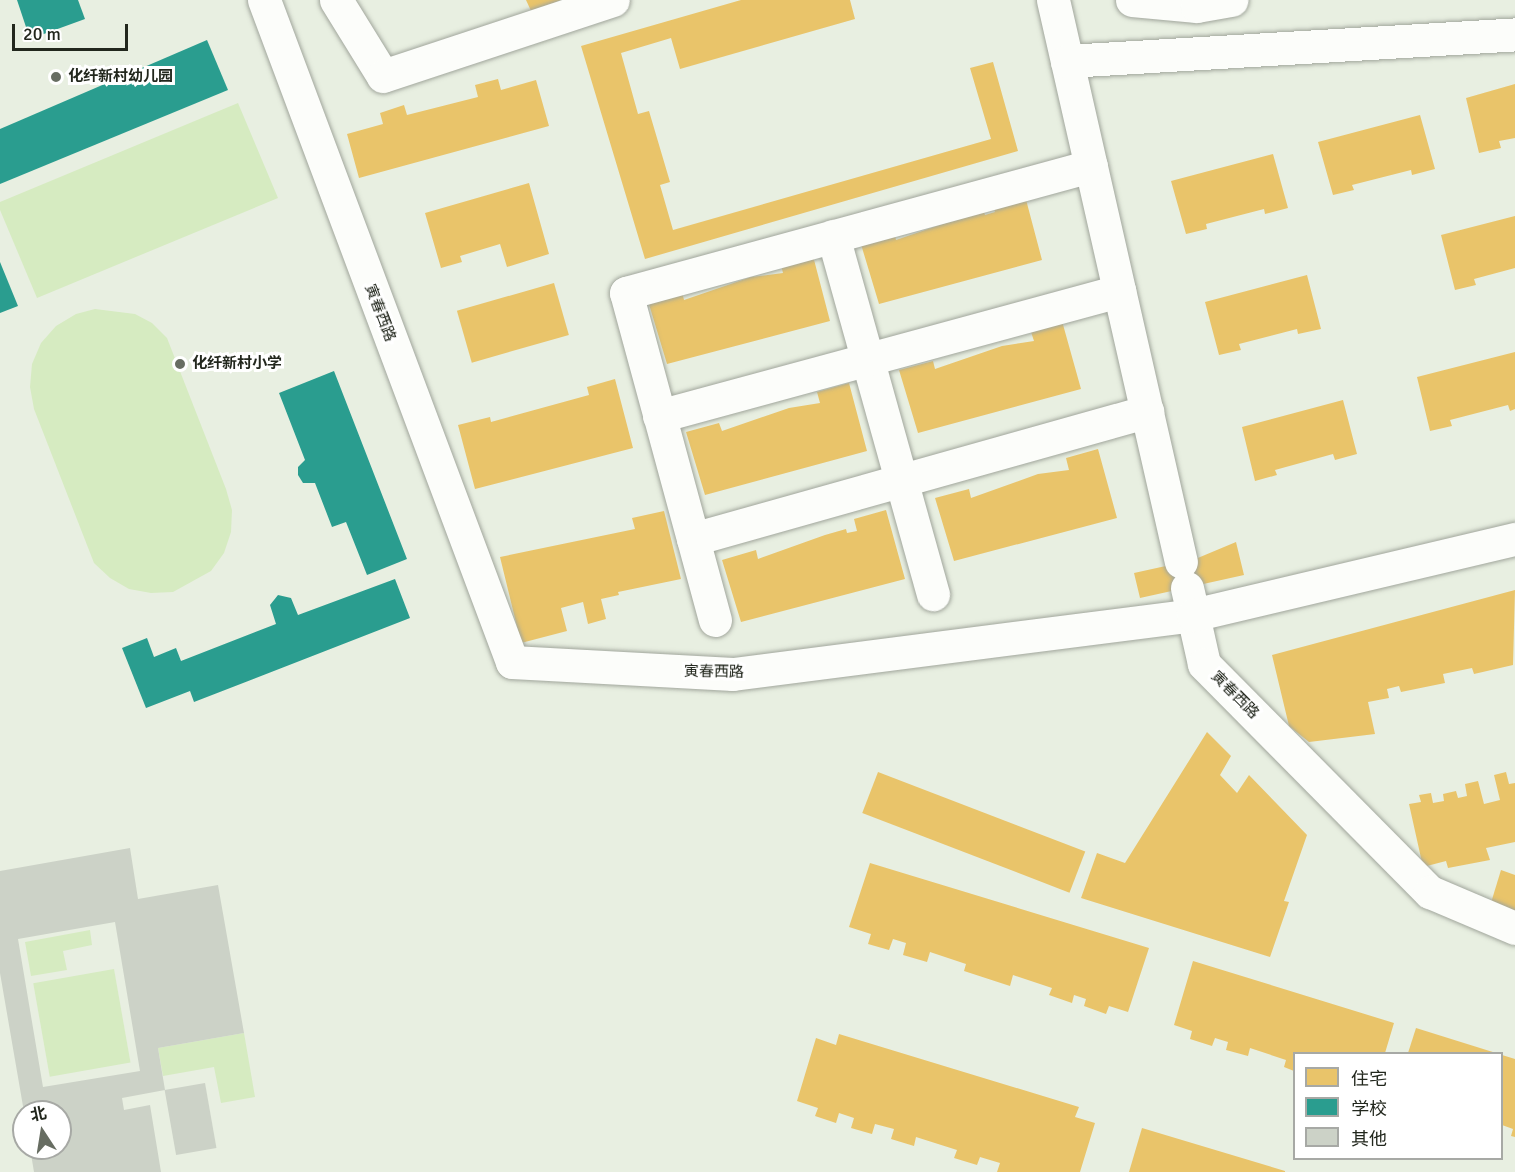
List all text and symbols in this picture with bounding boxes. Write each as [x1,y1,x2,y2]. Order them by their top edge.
scale bar [15,12,130,50]
text: 20 m [23,23,61,45]
place label: 化纤新村幼儿园 [68,68,173,86]
marker: 化纤新村幼儿园 [49,70,63,84]
street label: 寅春西路 [361,282,399,344]
place label: 化纤新村小学 [192,355,282,373]
marker: 化纤新村小学 [173,357,187,371]
street label: 寅春西路 [684,662,744,682]
street label: 寅春西路 [1207,667,1263,723]
legend [1293,1052,1503,1160]
text: 住宅 [1351,1068,1387,1090]
text: 学校 [1351,1098,1387,1120]
north arrow [12,1100,72,1160]
text: 北 [29,1103,49,1126]
text: 其他 [1351,1128,1387,1150]

